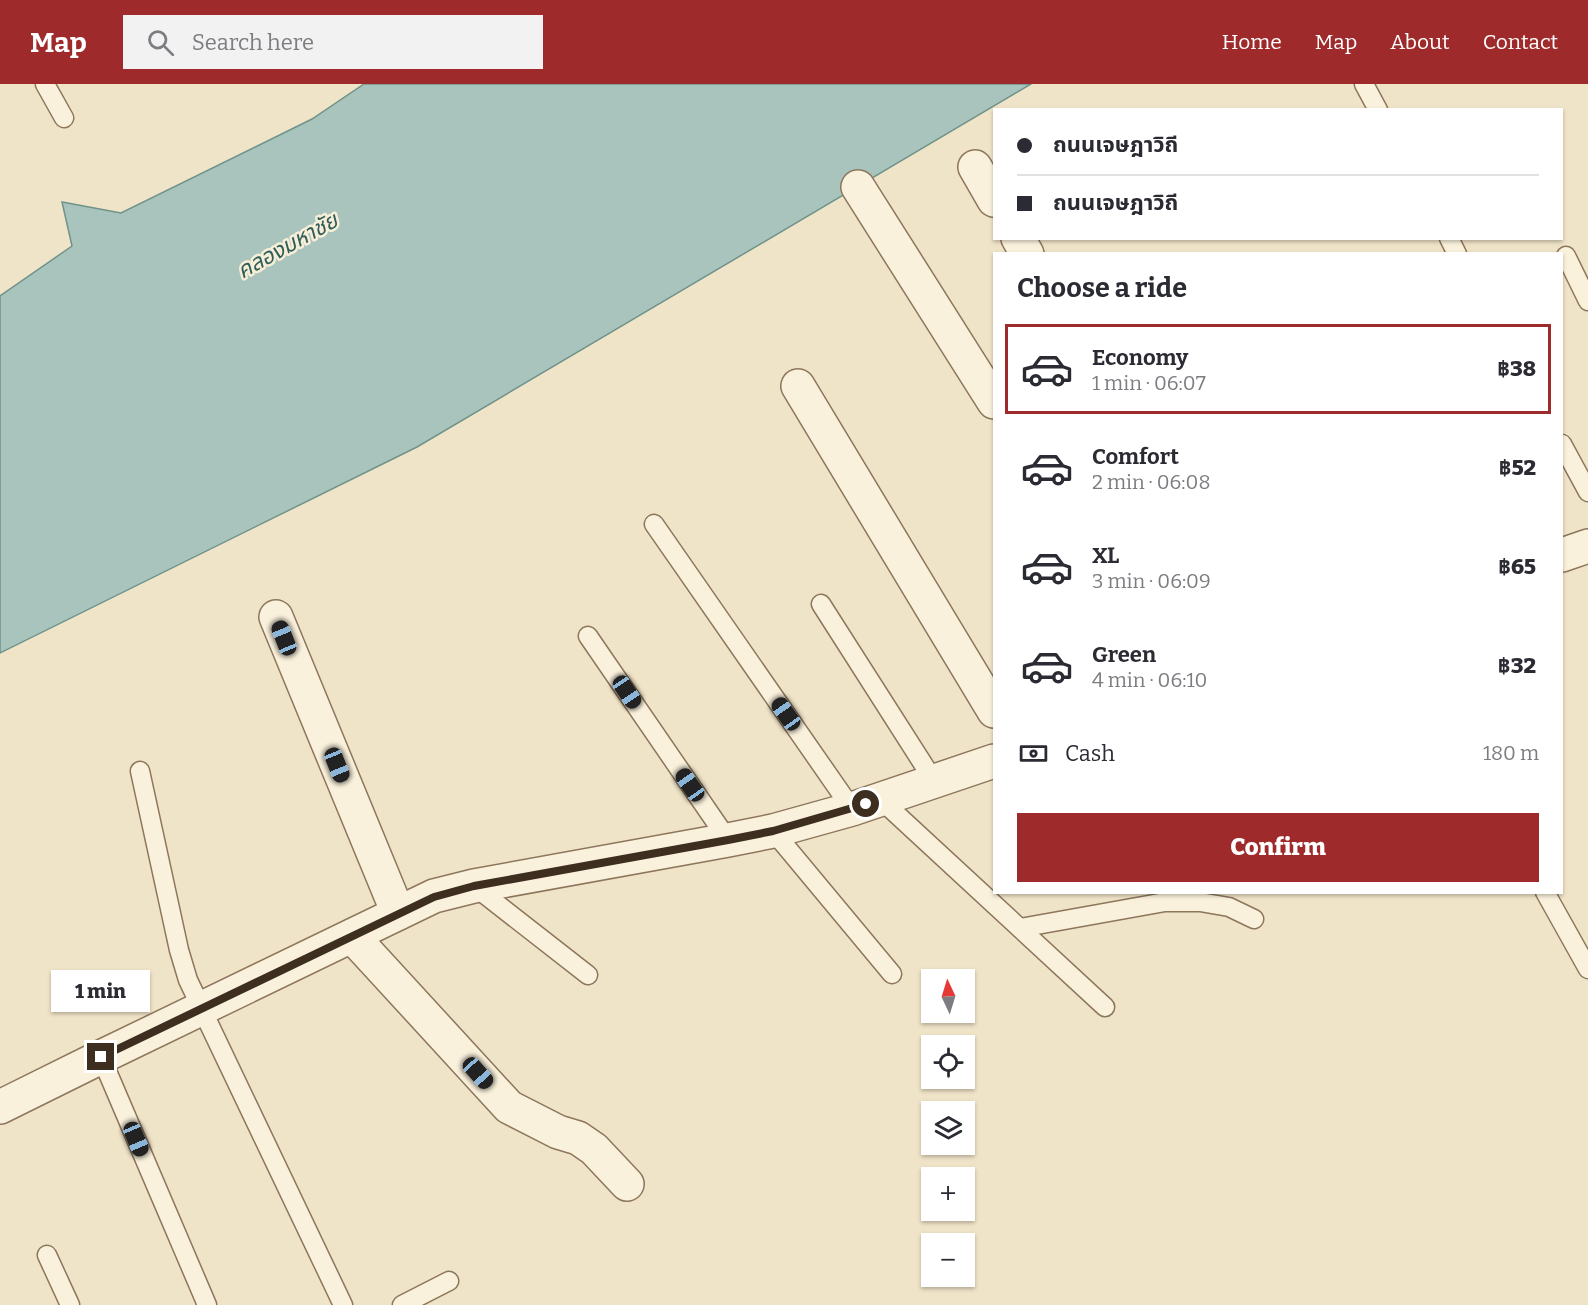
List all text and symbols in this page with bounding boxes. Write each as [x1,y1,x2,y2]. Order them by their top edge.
search box [123,15,543,69]
text: Map [30,26,87,59]
icon: search [144,26,177,59]
text: Search here [192,29,314,56]
text: Home [1222,29,1282,55]
text: Map [1315,29,1357,55]
text: About [1390,29,1450,55]
text: Contact [1483,29,1558,55]
text: ถนนเจษฎาวิถี [1053,131,1178,158]
text: ถนนเจษฎาวิถี [1053,189,1178,216]
water label: คลองมหาชัย [232,206,344,284]
text: Choose a ride [1017,272,1187,304]
icon: car [1020,342,1074,396]
text: Economy [1092,344,1188,371]
text: ฿38 [1497,355,1536,382]
text: 1 min · 06:07 [1092,371,1206,395]
icon: car [1020,441,1074,495]
text: Comfort [1092,443,1179,470]
text: ฿52 [1499,454,1536,481]
text: 2 min · 06:08 [1092,470,1210,494]
icon: car [1020,540,1074,594]
text: XL [1092,542,1119,569]
text: ฿65 [1498,553,1536,580]
text: 3 min · 06:09 [1092,569,1211,593]
car [269,618,299,658]
icon: car [1020,639,1074,693]
text: Green [1092,641,1156,668]
text: ฿32 [1498,652,1536,679]
text: 4 min · 06:10 [1092,668,1207,692]
car [609,672,645,712]
car [768,694,804,734]
icon: cash [1017,737,1050,770]
text: Cash [1065,740,1115,767]
text: 180 m [1483,741,1539,765]
car [322,745,352,785]
car [672,765,708,805]
route start [852,790,879,817]
button: Confirm [1017,813,1539,882]
north arrow [921,969,975,1023]
map controls [921,969,975,1287]
callout: 1 min [51,970,150,1012]
text: 1 min [75,979,126,1003]
button: locate [921,1035,975,1089]
route end [87,1043,114,1070]
car [459,1054,497,1092]
button: layers [921,1101,975,1155]
car [121,1119,151,1159]
button: + [921,1167,975,1221]
button: − [921,1233,975,1287]

